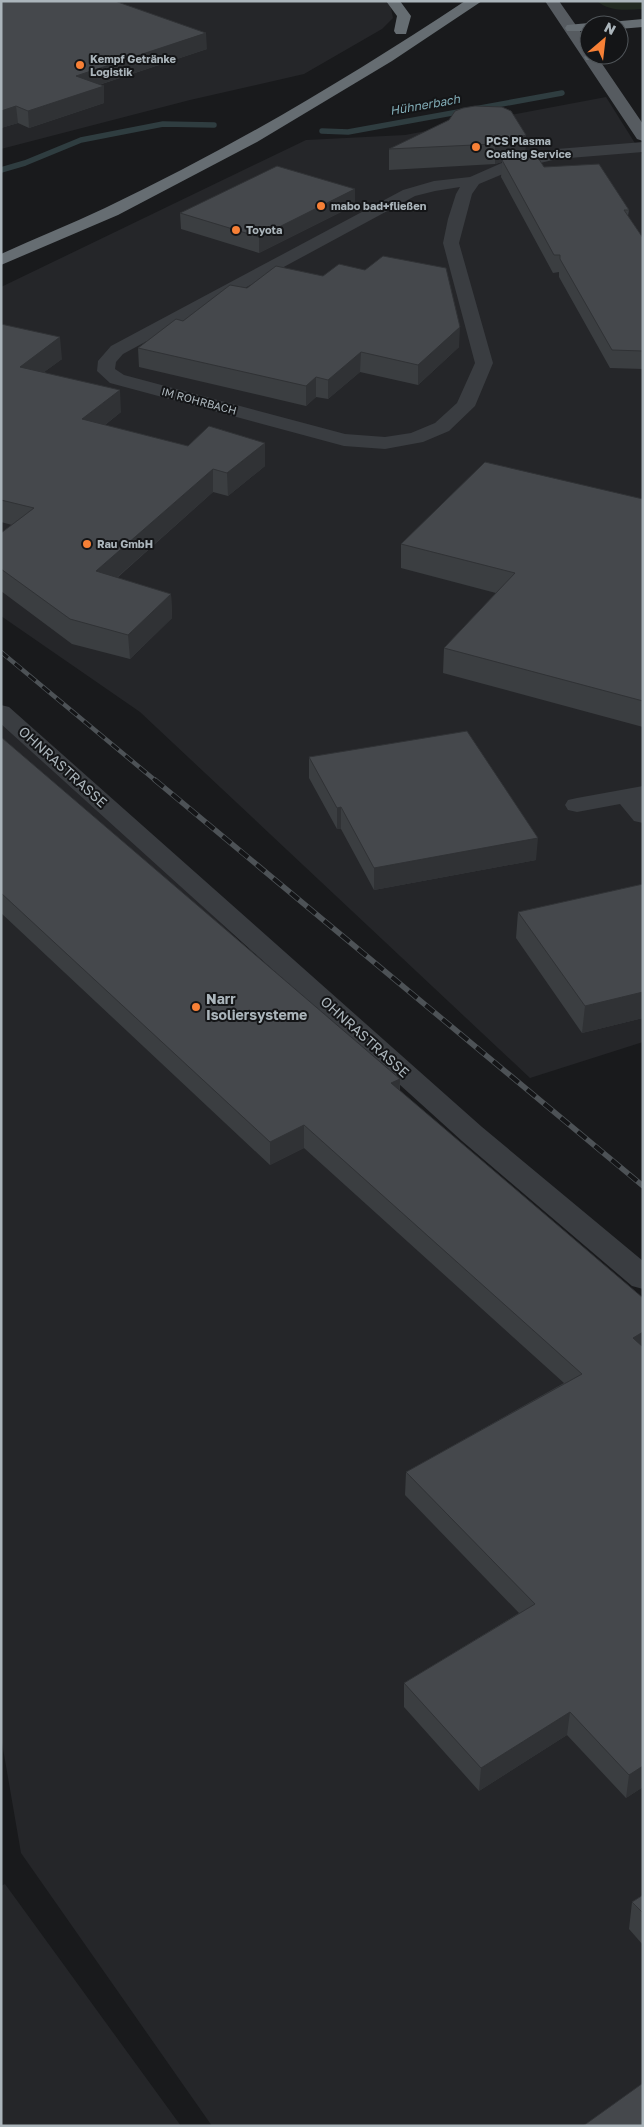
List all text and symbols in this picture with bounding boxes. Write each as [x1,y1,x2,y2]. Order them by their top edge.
north arrow [579,15,629,65]
text: N [602,18,619,38]
place label: Kempf Getränke Logistik [90,52,177,78]
marker: Kempf Getränke Logistik [74,59,86,71]
water label: Hühnerbach [389,91,462,118]
place label: PCS Plasma Coating Service [486,134,572,160]
marker: PCS Plasma Coating Service [470,141,482,153]
place label: mabo bad+fließen [331,199,427,212]
marker: mabo bad+fließen [315,200,327,212]
place label: Toyota [246,223,282,236]
marker: Toyota [230,224,242,236]
street label: IM ROHRBACH [160,384,238,417]
place label: Rau GmbH [97,537,153,550]
marker: Rau GmbH [81,538,93,550]
street label: OHNRASTRASSE [16,722,111,811]
place label: Narr Isoliersysteme [206,990,307,1023]
street label: OHNRASTRASSE [318,992,413,1081]
marker: Narr Isoliersysteme [190,1001,202,1013]

